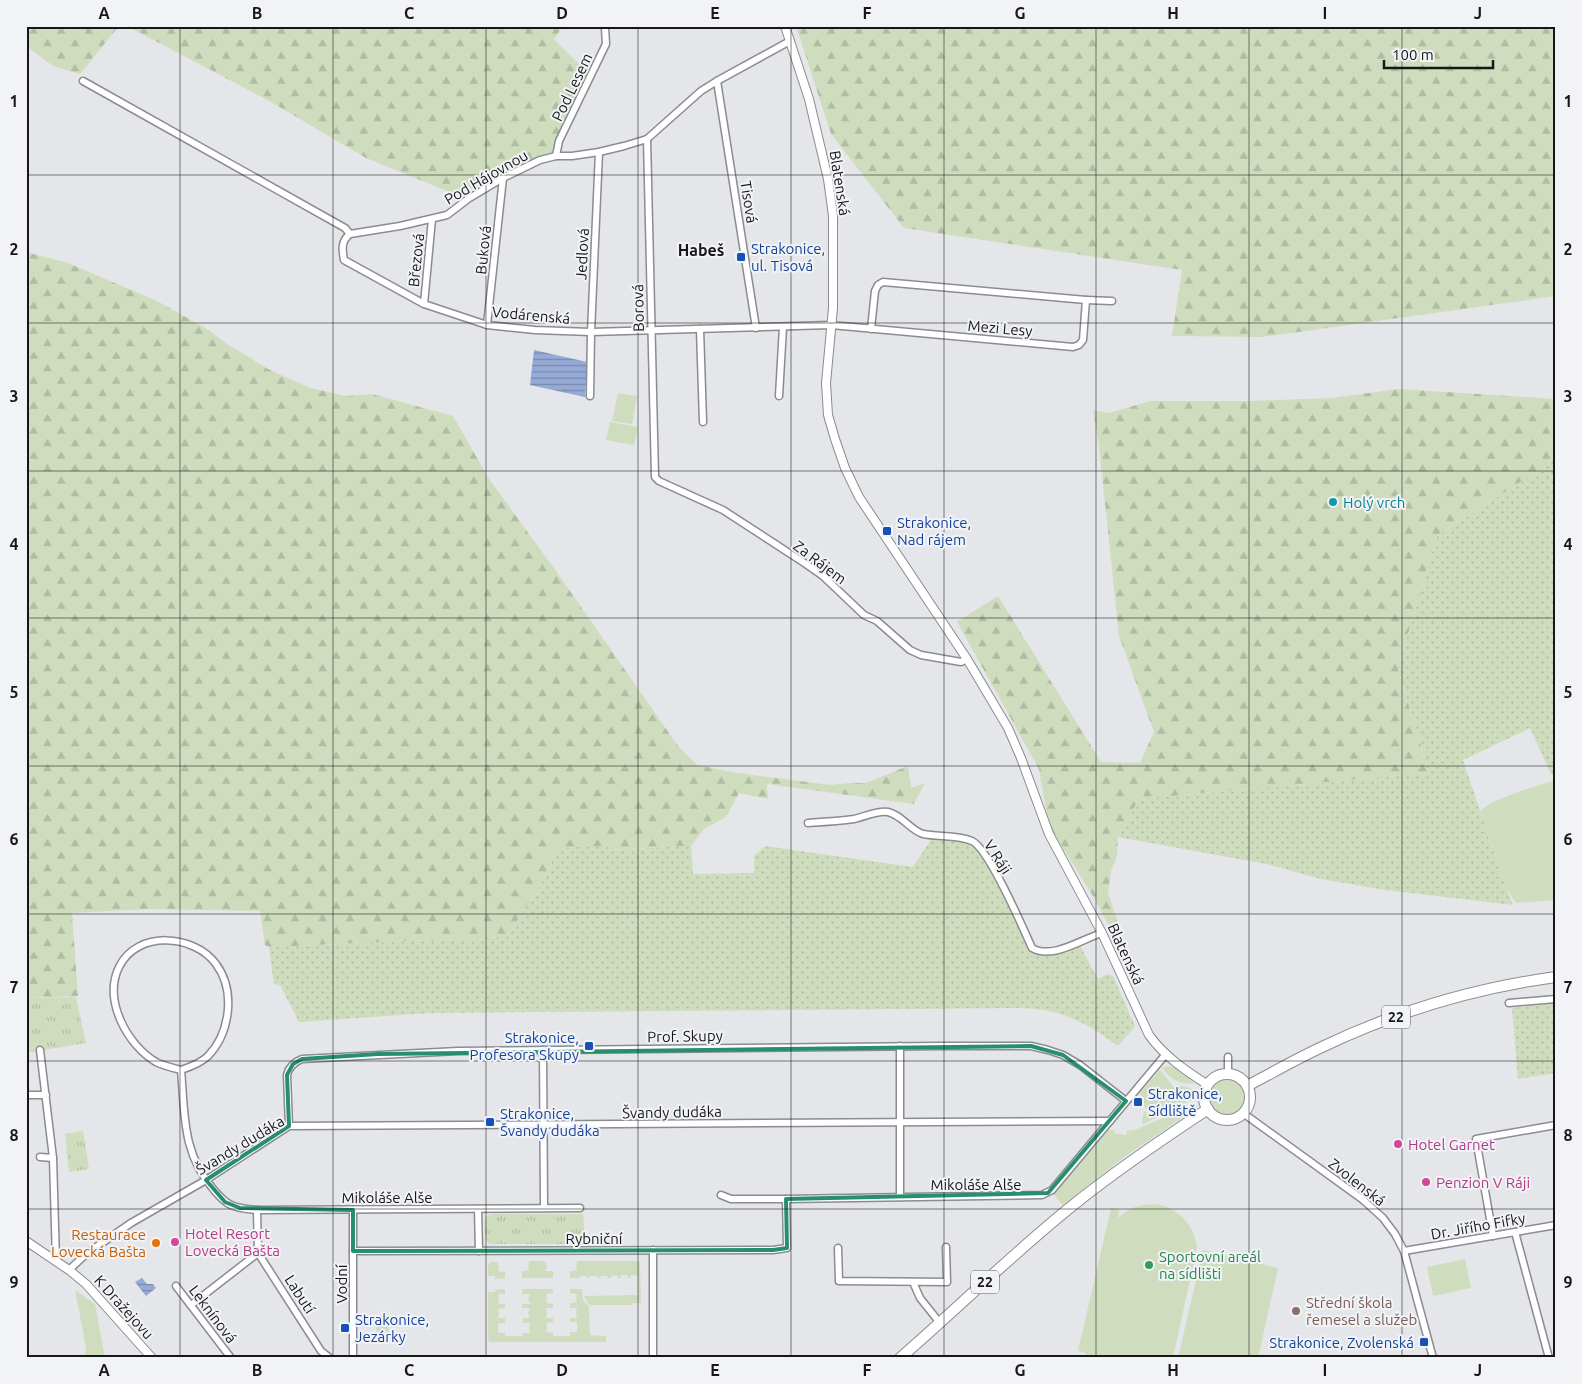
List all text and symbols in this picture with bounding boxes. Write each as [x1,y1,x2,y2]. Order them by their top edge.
text: A [98,4,110,22]
text: B [252,4,262,22]
text: C [404,4,414,22]
text: D [556,4,568,22]
text: E [710,4,720,22]
text: F [863,4,872,22]
text: G [1014,4,1026,22]
text: H [1167,4,1179,22]
text: I [1323,4,1327,22]
text: J [1474,4,1482,22]
scale bar [1384,38,1493,70]
text: 100 m [1392,46,1434,63]
street label: Pod Lesem [548,50,596,124]
text: 1 [9,92,19,110]
text: 1 [1563,92,1573,110]
street label: Pod Hájovnou [441,146,531,208]
street label: Blatenská [826,149,854,217]
street label: Tisová [737,180,761,224]
street label: Buková [472,225,494,275]
street label: Jedlová [572,228,592,280]
street label: Březová [405,232,427,288]
text: 2 [9,240,19,258]
place label: Strakonice, ul. Tisová [751,240,825,274]
text: 2 [1563,240,1573,258]
district label: Habeš [678,241,724,259]
marker: Strakonice, ul. Tisová [735,251,747,263]
street label: Borová [629,284,647,332]
street label: Vodárenská [491,303,571,327]
street label: Mezi Lesy [967,317,1033,339]
text: 3 [9,387,19,405]
text: 3 [1563,387,1573,405]
place label: Holý vrch [1343,494,1405,511]
marker: Holý vrch [1327,496,1339,508]
place label: Strakonice, Nad rájem [897,514,971,548]
marker: Strakonice, Nad rájem [881,525,893,537]
text: 4 [9,535,19,553]
text: 4 [1563,535,1573,553]
street label: Za Rájem [790,537,850,587]
text: 5 [9,683,19,701]
text: 5 [1563,683,1573,701]
text: 6 [9,830,19,848]
text: 6 [1563,830,1573,848]
street label: V Ráji [981,837,1015,877]
street label: Blatenská [1104,921,1148,987]
text: 7 [9,978,19,996]
text: 7 [1563,978,1573,996]
road number: 22 [1382,1006,1410,1028]
street label: Prof. Skupy [647,1027,723,1045]
place label: Strakonice, Profesora Skupy [470,1029,579,1063]
marker: Strakonice, Profesora Skupy [583,1040,595,1052]
place label: Strakonice, Sídliště [1148,1085,1222,1119]
marker: Strakonice, Sídliště [1132,1096,1144,1108]
street label: Švandy dudáka [622,1103,722,1121]
place label: Strakonice, Švandy dudáka [500,1105,600,1139]
street label: Švandy dudáka [193,1112,287,1178]
marker: Strakonice, Švandy dudáka [484,1116,496,1128]
text: 8 [9,1126,19,1144]
text: 8 [1563,1126,1573,1144]
place label: Hotel Garnet [1408,1136,1495,1153]
marker: Hotel Garnet [1392,1138,1404,1150]
street label: Zvolenská [1325,1155,1389,1209]
place label: Penzion V Ráji [1436,1174,1530,1191]
street label: Mikoláše Alše [930,1176,1022,1193]
marker: Penzion V Ráji [1420,1176,1432,1188]
street label: Mikoláše Alše [341,1189,433,1206]
street label: Dr. Jiřího Fifky [1429,1209,1527,1243]
place label: Hotel Resort Lovecká Bašta [185,1225,280,1259]
place label: Restaurace Lovecká Bašta [51,1226,146,1260]
street label: Rybniční [566,1230,623,1247]
marker: Hotel Resort Lovecká Bašta [169,1236,181,1248]
marker: Restaurace Lovecká Bašta [150,1237,162,1249]
place label: Sportovní areál na sídlišti [1159,1248,1261,1282]
marker: Sportovní areál na sídlišti [1143,1259,1155,1271]
street label: Vodní [333,1264,350,1303]
road number: 22 [971,1270,999,1294]
street label: K Dražejovu [91,1272,157,1342]
street label: Labutí [281,1272,319,1317]
text: 9 [9,1273,19,1291]
text: 9 [1563,1273,1573,1291]
street label: Leknínová [186,1282,240,1346]
place label: Střední škola řemesel a služeb [1306,1294,1417,1328]
marker: Střední škola řemesel a služeb [1290,1305,1302,1317]
place label: Strakonice, Jezárky [355,1311,429,1345]
marker: Strakonice, Jezárky [339,1322,351,1334]
place label: Strakonice, Zvolenská [1269,1334,1414,1351]
marker: Strakonice, Zvolenská [1418,1336,1430,1348]
text: A [98,1361,110,1379]
text: B [252,1361,262,1379]
text: C [404,1361,414,1379]
text: D [556,1361,568,1379]
text: E [710,1361,720,1379]
text: F [863,1361,872,1379]
text: G [1014,1361,1026,1379]
text: H [1167,1361,1179,1379]
text: I [1323,1361,1327,1379]
text: J [1474,1361,1482,1379]

